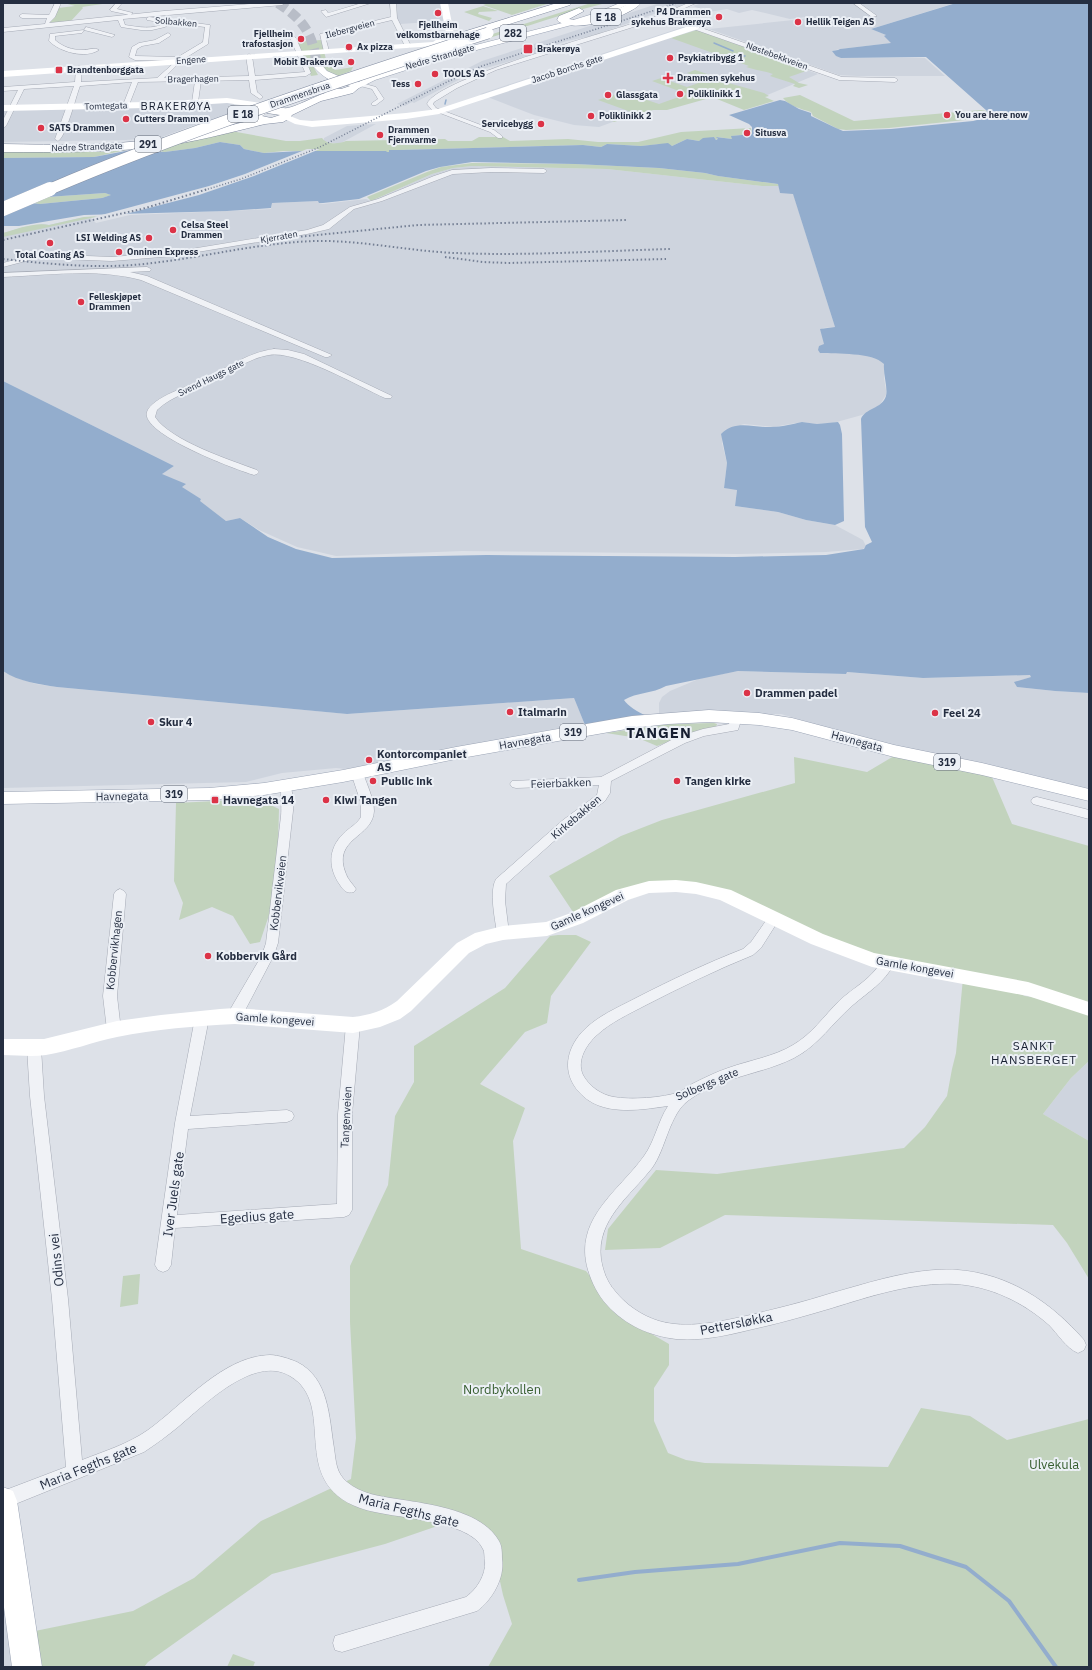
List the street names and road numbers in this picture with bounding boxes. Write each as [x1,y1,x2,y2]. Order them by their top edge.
road number: E 18 [591,9,621,25]
street label: Solbakken [155,14,198,29]
street label: Ilebergveien [324,17,376,40]
road number: 282 [500,25,526,41]
street label: Nøstebekkveien [745,39,810,72]
street label: Nedre Strandgate [404,41,476,72]
street label: Jacob Borchs gate [530,52,604,85]
street label: Engene [176,53,206,66]
street label: Bragerhagen [167,73,219,84]
street label: Drammensbrua [268,79,331,110]
street label: Tomtegata [84,99,128,112]
road number: E 18 [228,106,258,122]
road number: 291 [135,136,161,152]
street label: Nedre Strandgate [51,140,123,153]
street label: Kjerraten [260,228,298,245]
street label: Svend Haugs gate [176,357,246,398]
road number: 319 [560,724,586,740]
street label: Havnegata [830,727,884,755]
street label: Havnegata [498,730,552,752]
road number: 319 [934,754,960,770]
street label: Feierbakken [530,775,592,791]
road number: 319 [161,786,187,802]
street label: Havnegata [96,789,149,803]
street label: Kirkebakken [548,792,604,842]
street label: Kobbervikveien [266,854,290,932]
street label: Gamle kongevei [548,889,626,933]
street label: Kobbervikhagen [103,910,125,990]
street label: Gamle kongevei [875,953,955,981]
street label: Gamle kongevei [235,1009,315,1029]
street label: Solbergs gate [673,1064,741,1104]
street label: Tangenveien [337,1086,355,1148]
street label: Iver Juels gate [159,1150,188,1238]
street label: Egedius gate [219,1205,295,1228]
street label: Odins vei [45,1232,68,1287]
street label: Pettersløkka [698,1308,774,1339]
street label: Maria Fegths gate [37,1439,139,1494]
street label: Maria Fegths gate [357,1490,461,1531]

